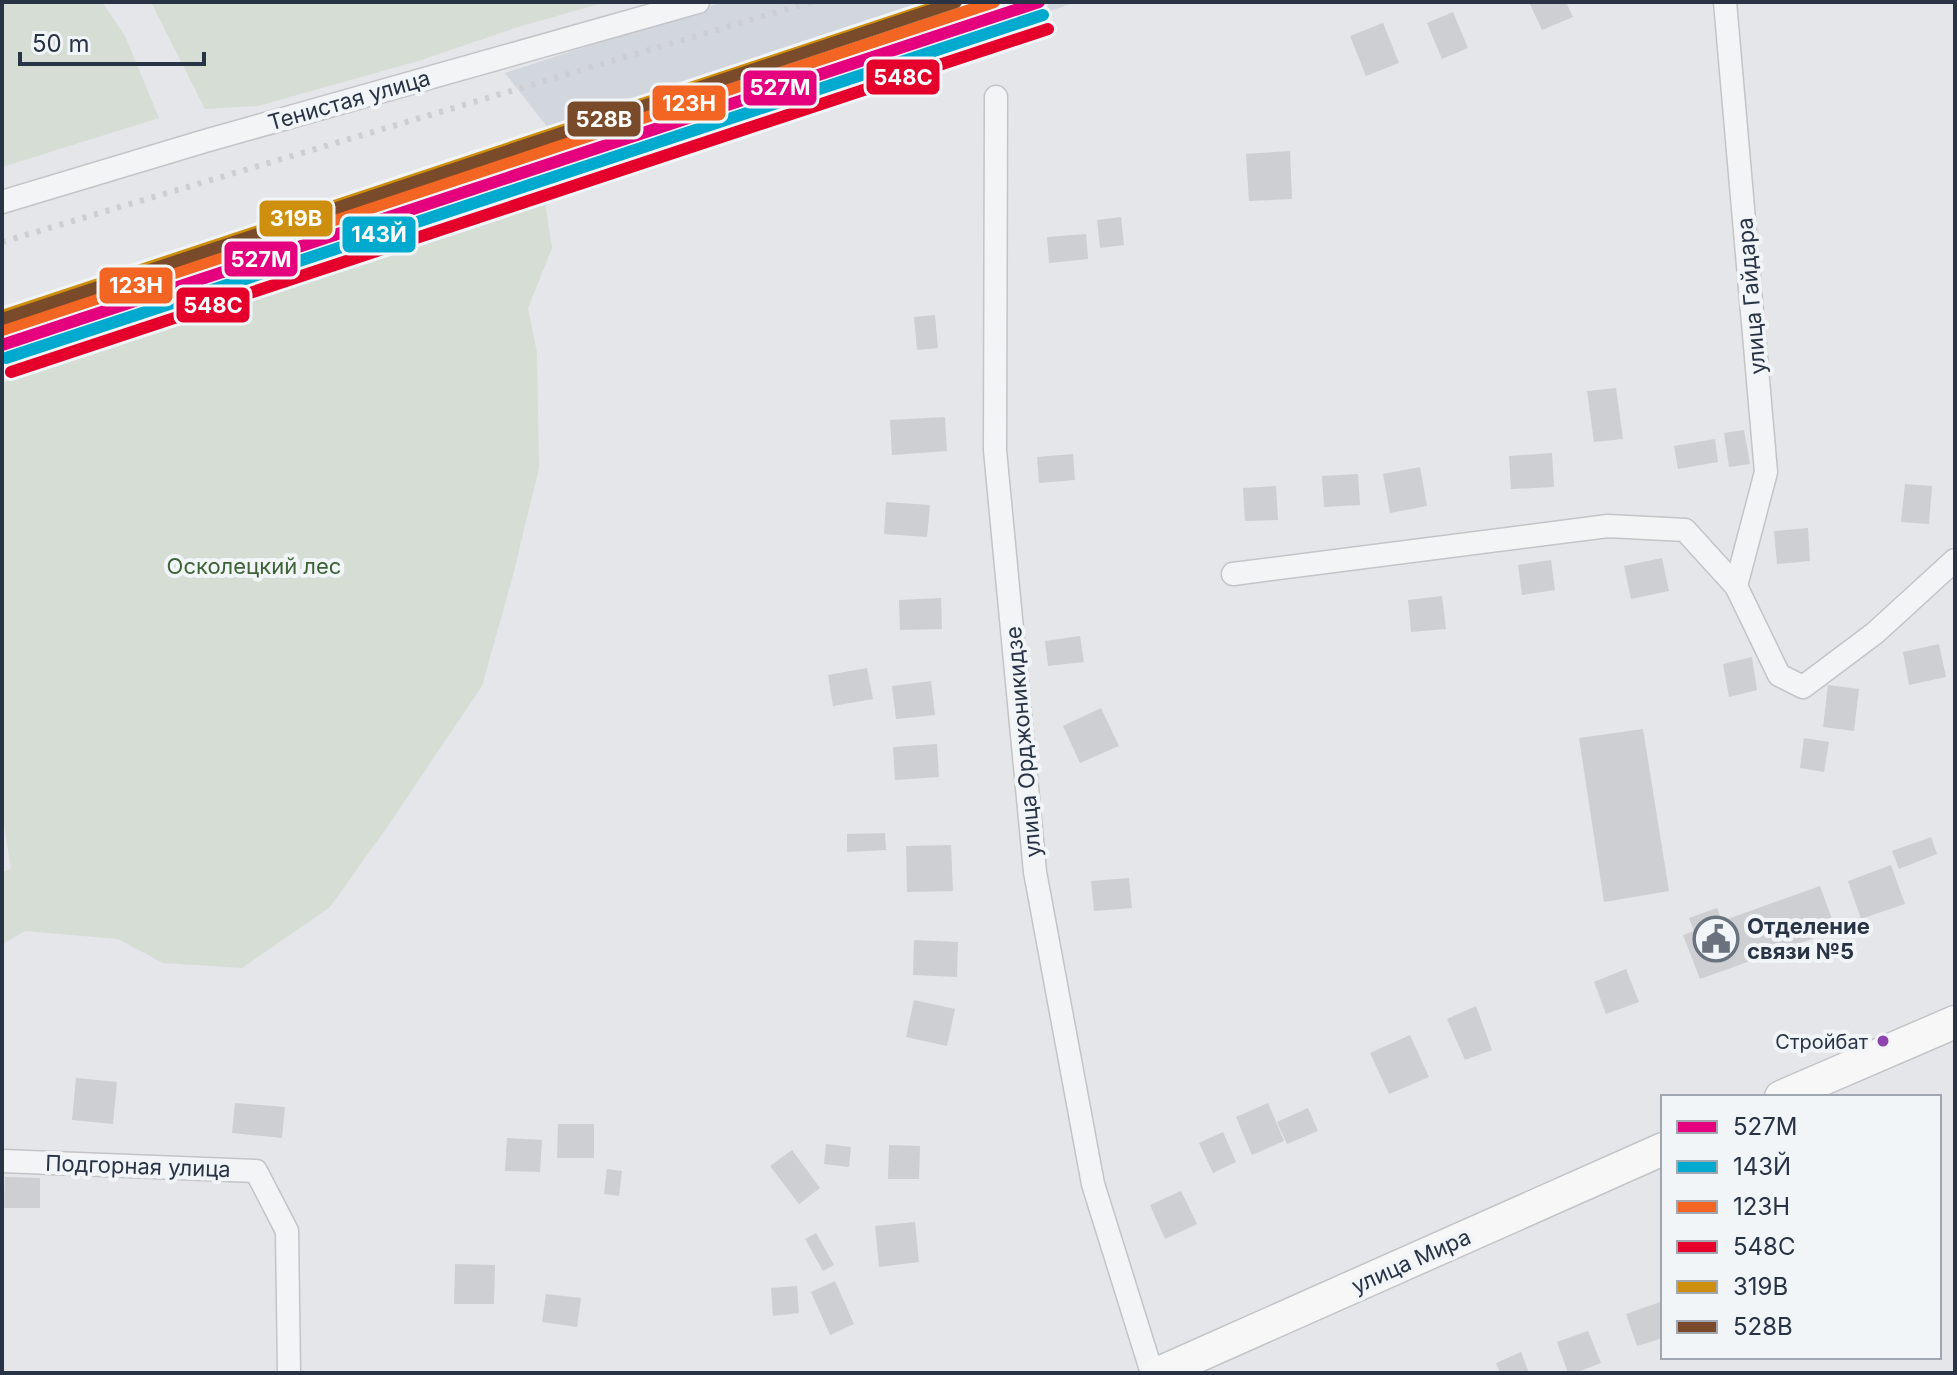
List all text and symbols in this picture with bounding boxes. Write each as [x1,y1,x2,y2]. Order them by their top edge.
scale bar [20,16,204,66]
text: 50 m [32,29,90,58]
line badge: 548С [865,58,941,96]
street label: Тенистая улица [265,64,433,136]
text: 548С [873,64,933,90]
line badge: 527М [742,69,818,107]
text: 527М [749,74,811,100]
line badge: 123Н [651,84,727,122]
text: 123Н [662,90,716,116]
line badge: 528В [566,100,642,138]
text: 528В [576,106,632,132]
line badge: 319В [258,199,334,238]
text: 319В [270,205,322,231]
line badge: 143Й [341,215,417,254]
street label: улица Гайдара [1731,216,1771,376]
text: 143Й [351,221,407,247]
line badge: 527М [223,240,299,278]
text: 527М [230,246,292,272]
line badge: 123Н [98,266,174,305]
text: 123Н [109,272,163,298]
line badge: 548С [175,286,251,324]
text: 548С [183,292,243,318]
park label: Осколецкий лес [167,553,341,579]
street label: улица Орджоникидзе [1000,625,1046,859]
place label: Отделение связи №5 [1747,913,1870,964]
public building icon: Отделение связи №5 [1692,915,1740,963]
place label: Стройбат [1775,1030,1869,1054]
marker: Стройбат [1875,1033,1891,1049]
legend [1661,1095,1941,1359]
text: 527М [1733,1112,1798,1141]
street label: Подгорная улица [45,1150,231,1182]
text: 143Й [1733,1151,1791,1181]
text: 123Н [1733,1192,1790,1221]
street label: улица Мира [1347,1223,1475,1299]
text: 548С [1733,1232,1795,1261]
text: 319В [1733,1272,1788,1301]
text: 528В [1733,1312,1793,1341]

